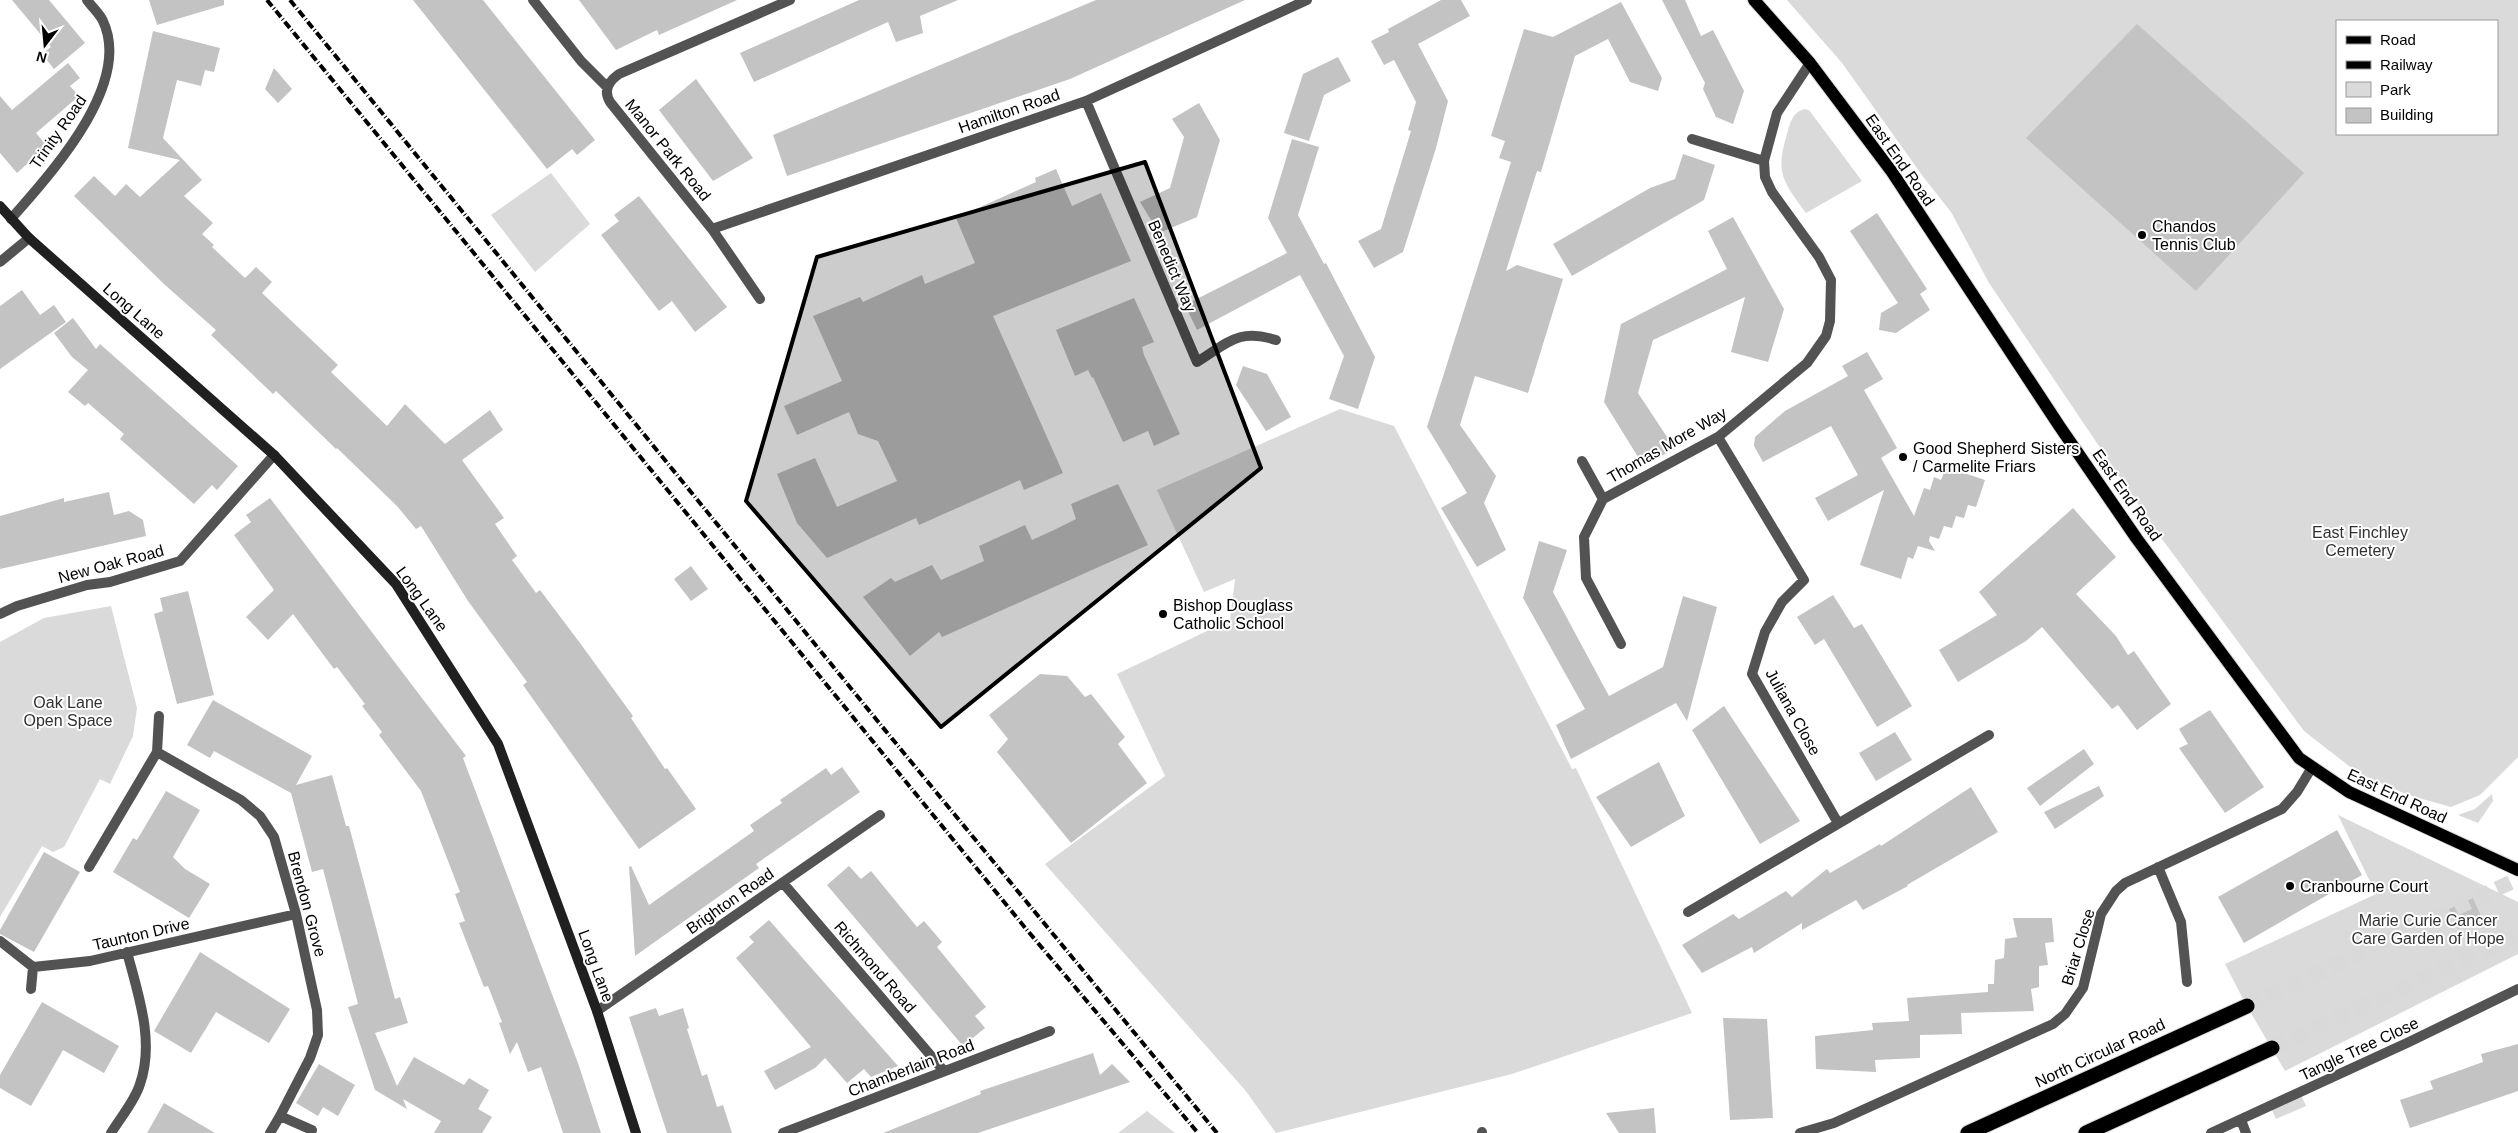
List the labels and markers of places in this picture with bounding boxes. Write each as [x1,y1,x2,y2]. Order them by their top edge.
place label: Chandos Tennis Club [2152,218,2236,253]
marker: Chandos Tennis Club [2136,229,2148,241]
place label: Good Shepherd Sisters / Carmelite Friars [1913,440,2079,475]
marker: Good Shepherd Sisters / Carmelite Friars [1897,451,1909,463]
place label: Bishop Douglass Catholic School [1173,597,1293,632]
marker: Bishop Douglass Catholic School [1157,608,1169,620]
place label: Cranbourne Court [2300,878,2429,895]
marker: Cranbourne Court [2284,880,2296,892]

